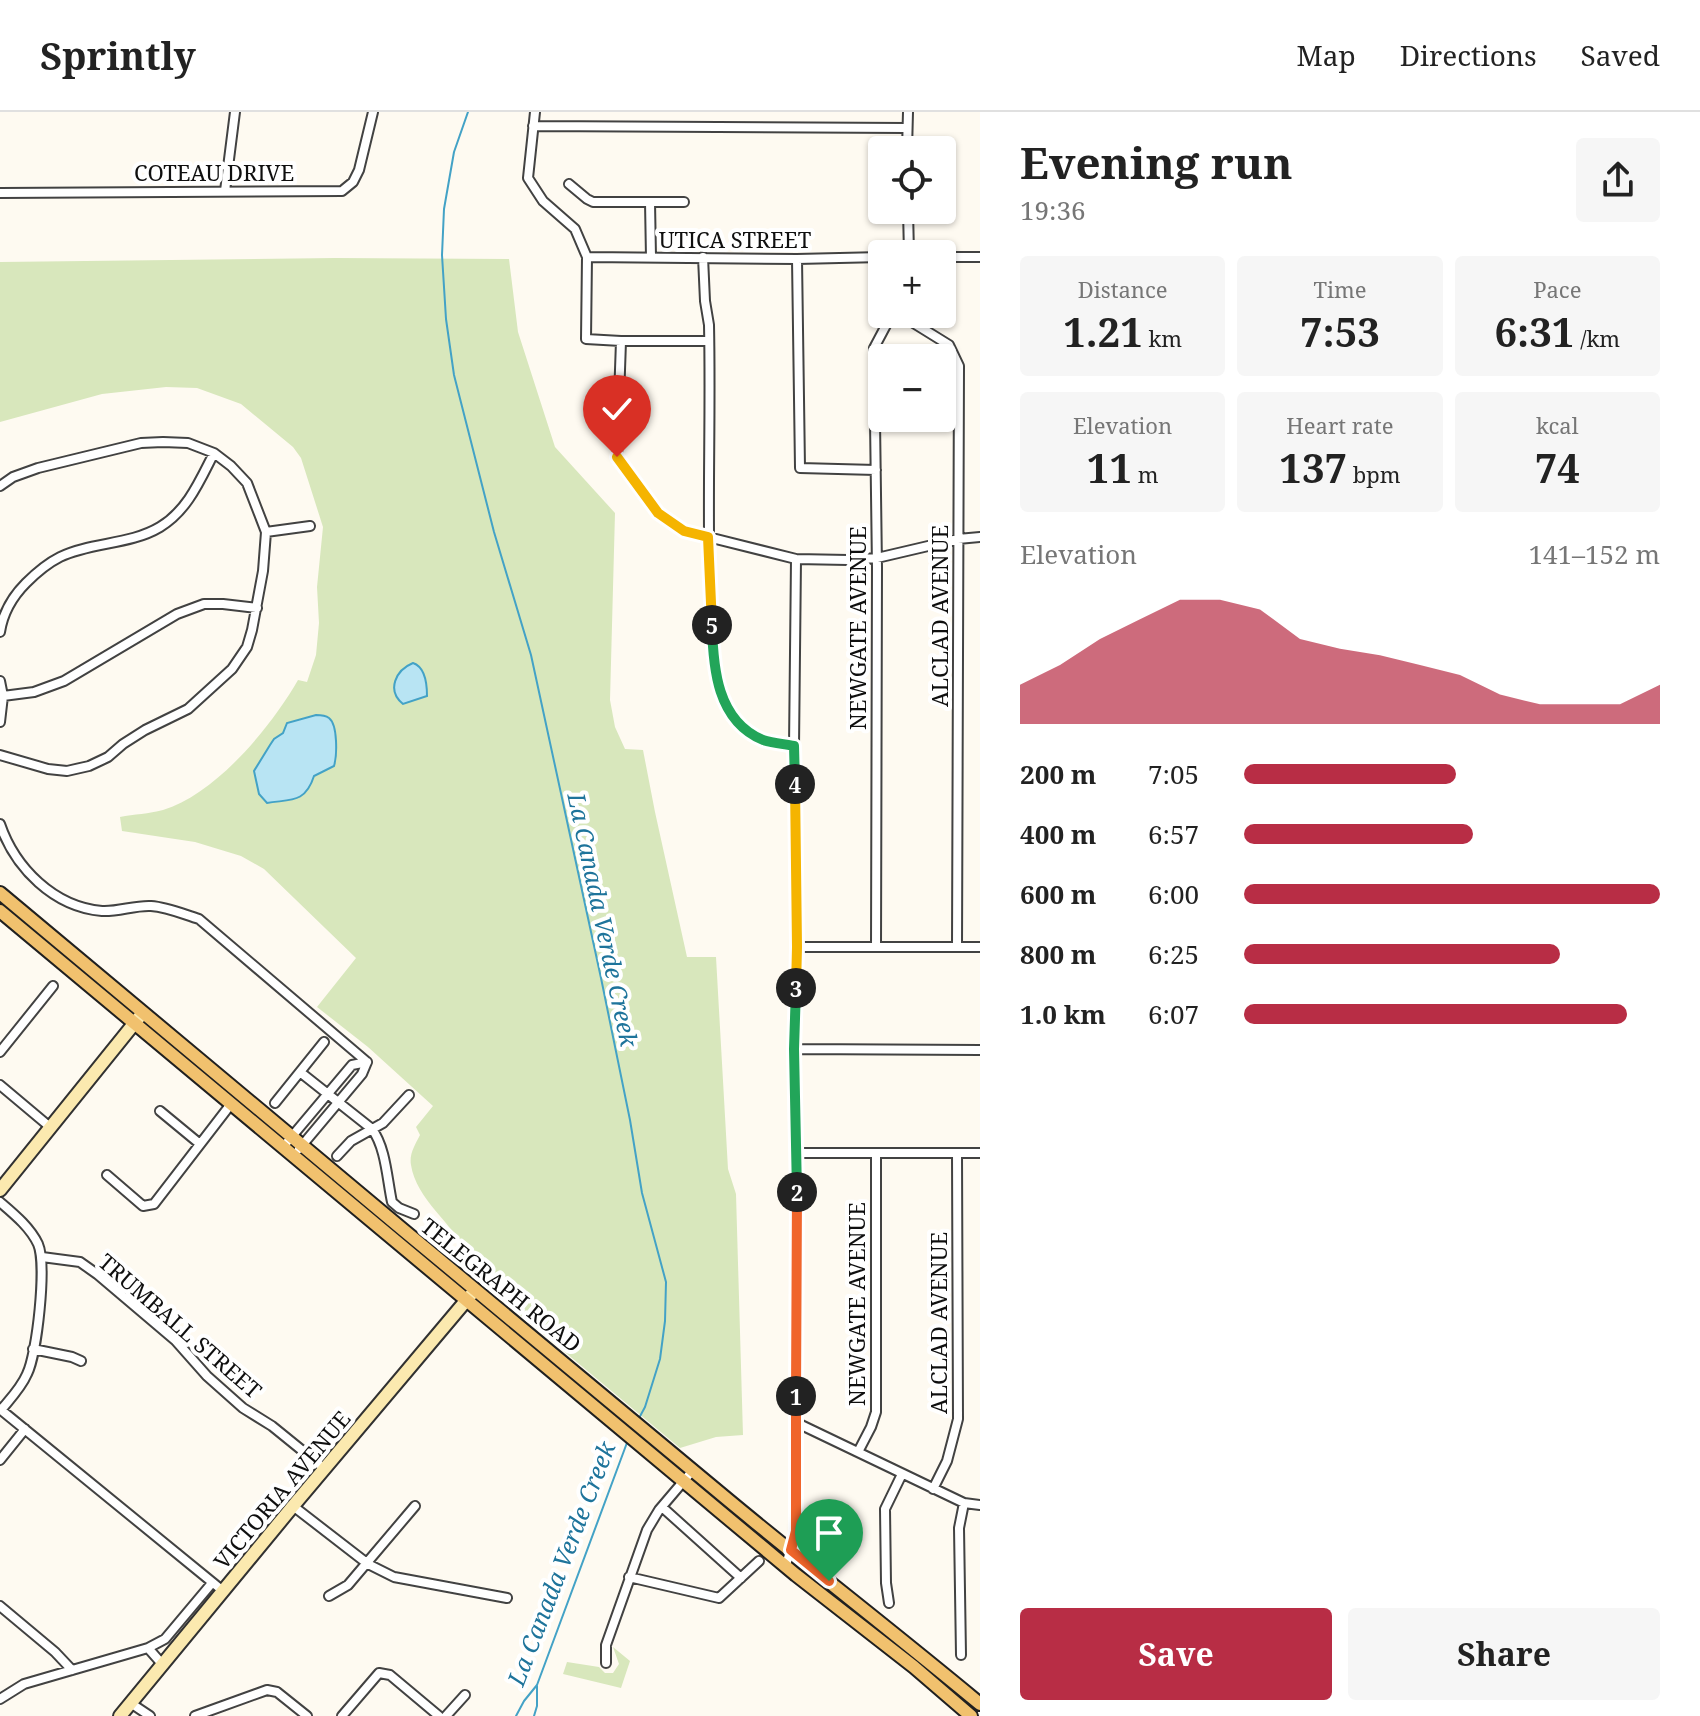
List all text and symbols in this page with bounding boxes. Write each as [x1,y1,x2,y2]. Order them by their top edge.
text: Sprintly [40,29,196,81]
text: Map [1296,36,1356,74]
text: Directions [1400,36,1537,74]
text: Saved [1581,36,1660,74]
text: Evening run [1020,132,1293,192]
map controls [868,136,956,432]
button: locate [868,136,956,224]
button: share [1576,138,1660,222]
street label: COTEAU DRIVE [134,157,294,187]
text: 19:36 [1020,192,1086,228]
street label: UTICA STREET [659,224,812,254]
button: + [868,240,956,328]
text: Distance [1078,274,1168,304]
text: Time [1313,274,1367,304]
text: Pace [1533,274,1581,304]
text: 1.21 [1063,304,1143,359]
text: 7:53 [1300,304,1380,359]
text: 6:31 [1494,304,1574,359]
text: km [1143,323,1182,353]
text: /km [1574,323,1620,353]
button: − [868,344,956,432]
pin [583,375,651,457]
icon: check [595,387,639,431]
text: Elevation [1073,410,1172,440]
text: Heart rate [1286,410,1394,440]
text: kcal [1536,410,1579,440]
text: 11 [1087,440,1132,495]
text: 137 [1279,440,1347,495]
text: 74 [1535,440,1580,495]
text: m [1132,459,1159,489]
text: bpm [1347,459,1401,489]
street label: ALCLAD AVENUE [924,525,954,707]
street label: NEWGATE AVENUE [842,526,872,730]
text: Elevation [1020,536,1137,572]
text: 141–152 m [1528,536,1660,572]
pin: 5 [692,605,732,645]
text: 5 [706,610,718,640]
text: 200 m [1020,756,1096,792]
text: 7:05 [1148,756,1199,792]
pin: 4 [775,764,815,804]
text: 4 [789,769,801,799]
water label: La Canada Verde Creek [560,789,647,1051]
text: 400 m [1020,816,1096,852]
text: 6:57 [1148,816,1199,852]
text: 600 m [1020,876,1096,912]
text: 6:00 [1148,876,1199,912]
text: 800 m [1020,936,1096,972]
text: 6:25 [1148,936,1199,972]
pin: 3 [776,968,816,1008]
text: 3 [790,973,802,1003]
text: 1.0 km [1020,996,1106,1032]
text: 6:07 [1148,996,1199,1032]
pin: 2 [777,1172,817,1212]
text: 2 [791,1177,803,1207]
street label: NEWGATE AVENUE [841,1202,871,1406]
street label: TELEGRAPH ROAD [415,1210,588,1358]
street label: ALCLAD AVENUE [923,1232,953,1414]
street label: TRUMBALL STREET [93,1246,269,1405]
pin: 1 [776,1376,816,1416]
text: 1 [790,1381,802,1411]
street label: VICTORIA AVENUE [206,1404,356,1575]
water label: La Canada Verde Creek [498,1436,623,1691]
pin [795,1499,863,1581]
icon: arrive [807,1511,851,1555]
button: Save [1020,1608,1332,1700]
button: Share [1348,1608,1660,1700]

